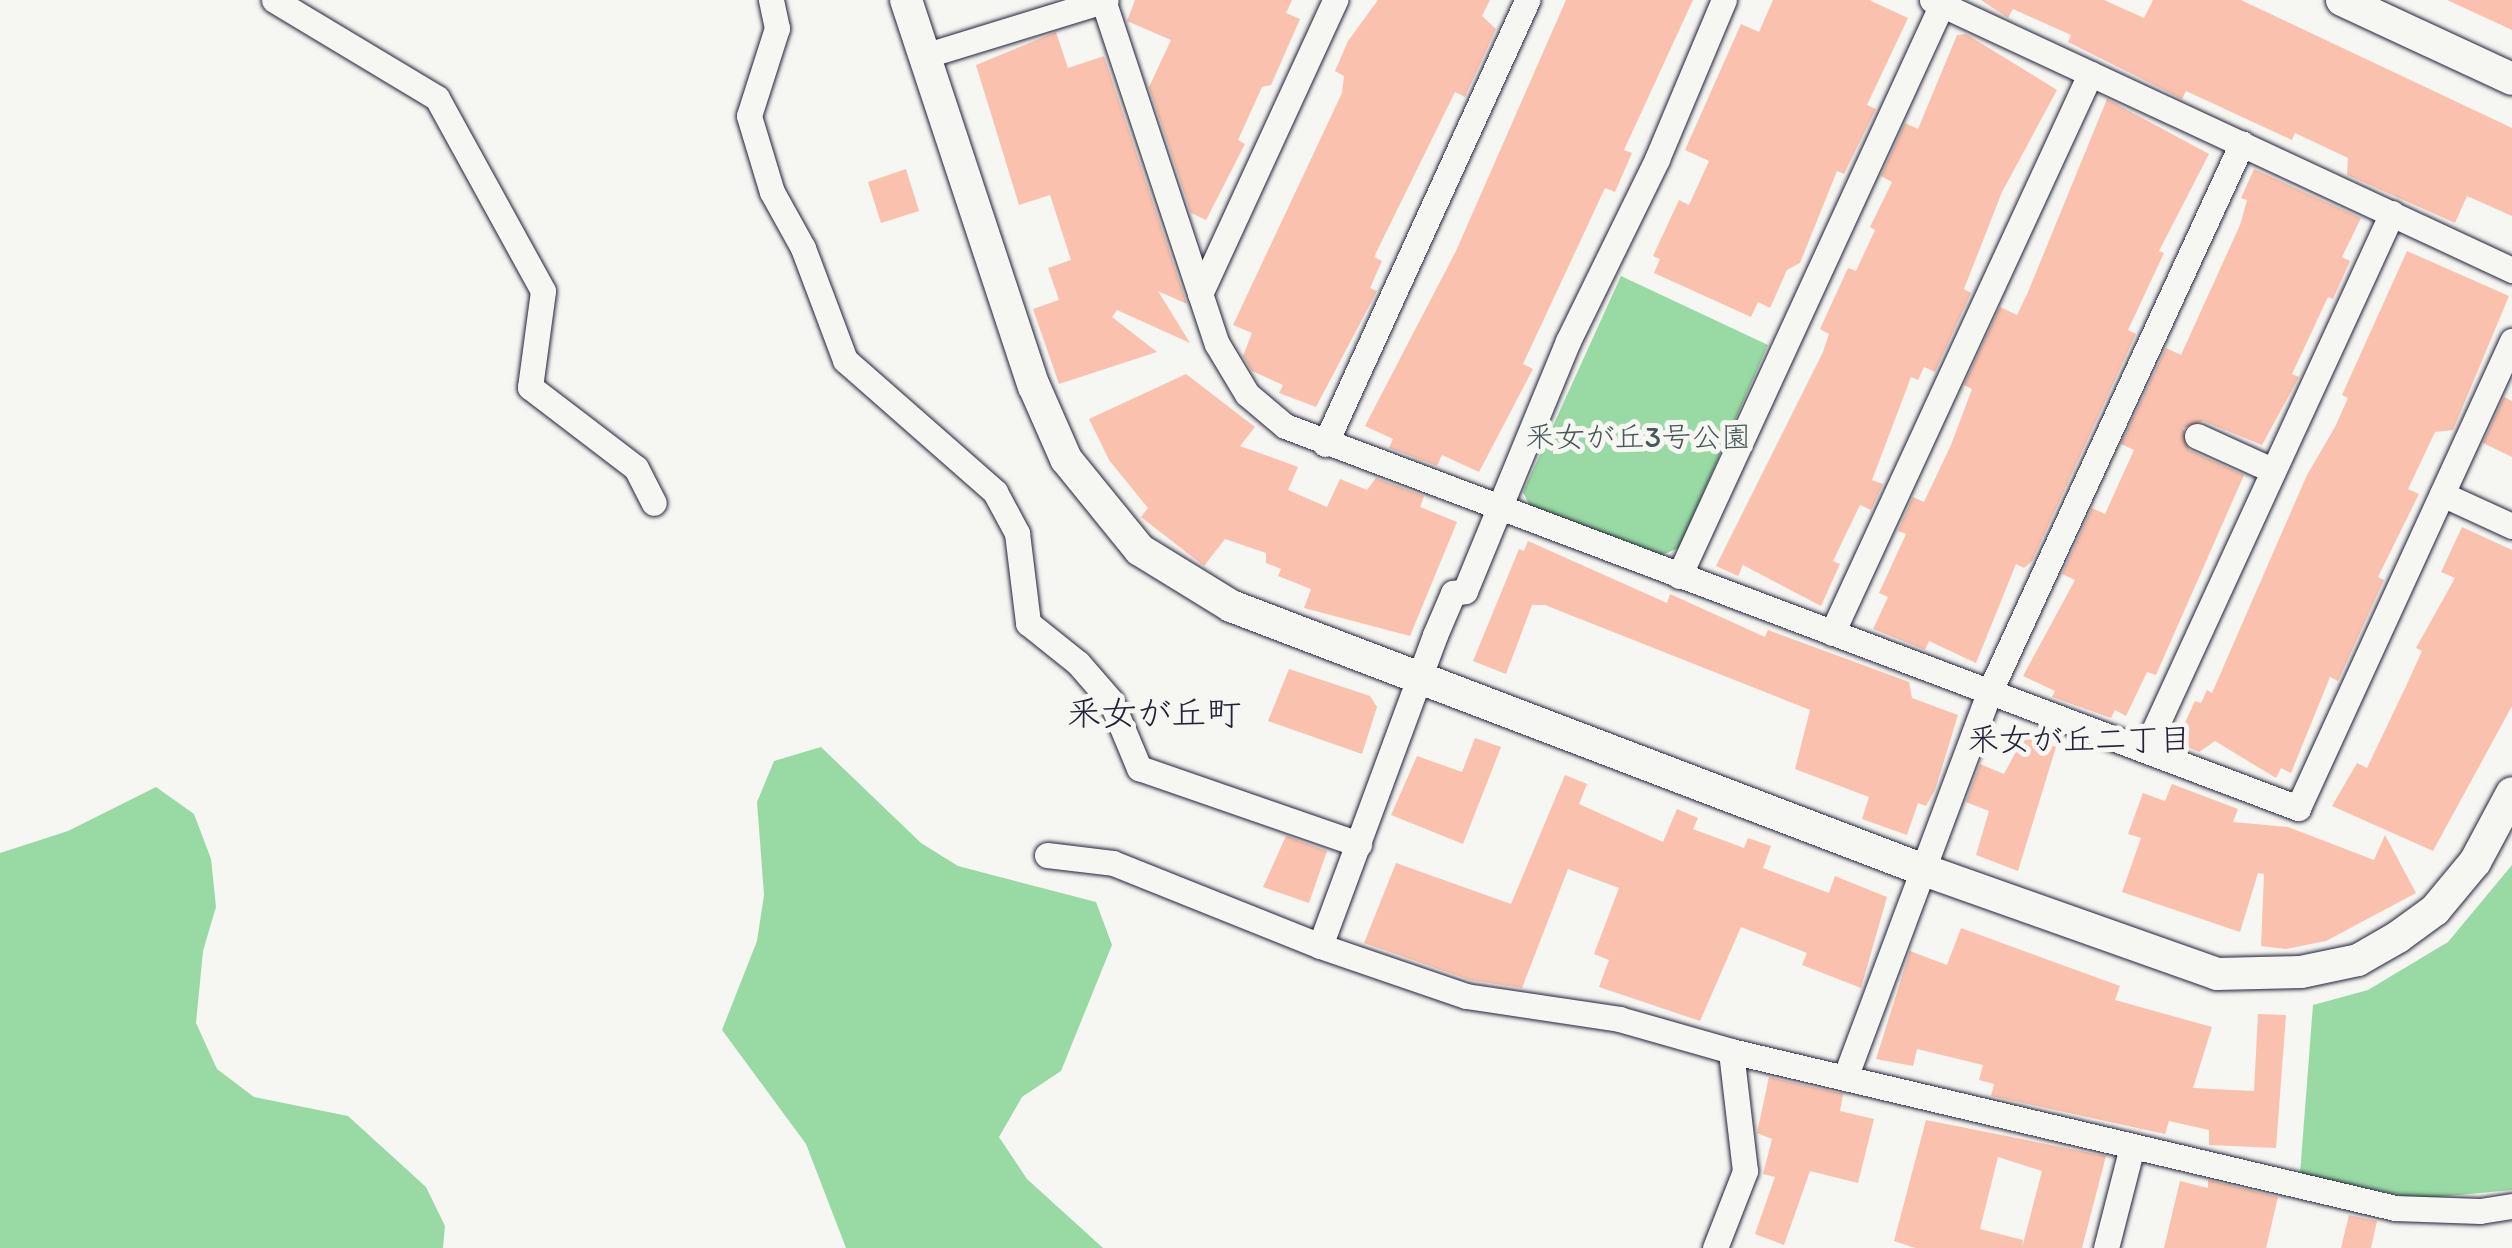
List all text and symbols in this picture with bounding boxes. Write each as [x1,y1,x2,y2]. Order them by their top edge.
park label: 釆女が丘3号公園 [1525,419,1751,455]
district label: 釆女が丘町 [1067,692,1241,734]
district label: 釆女が丘二丁目 [1967,720,2191,758]

